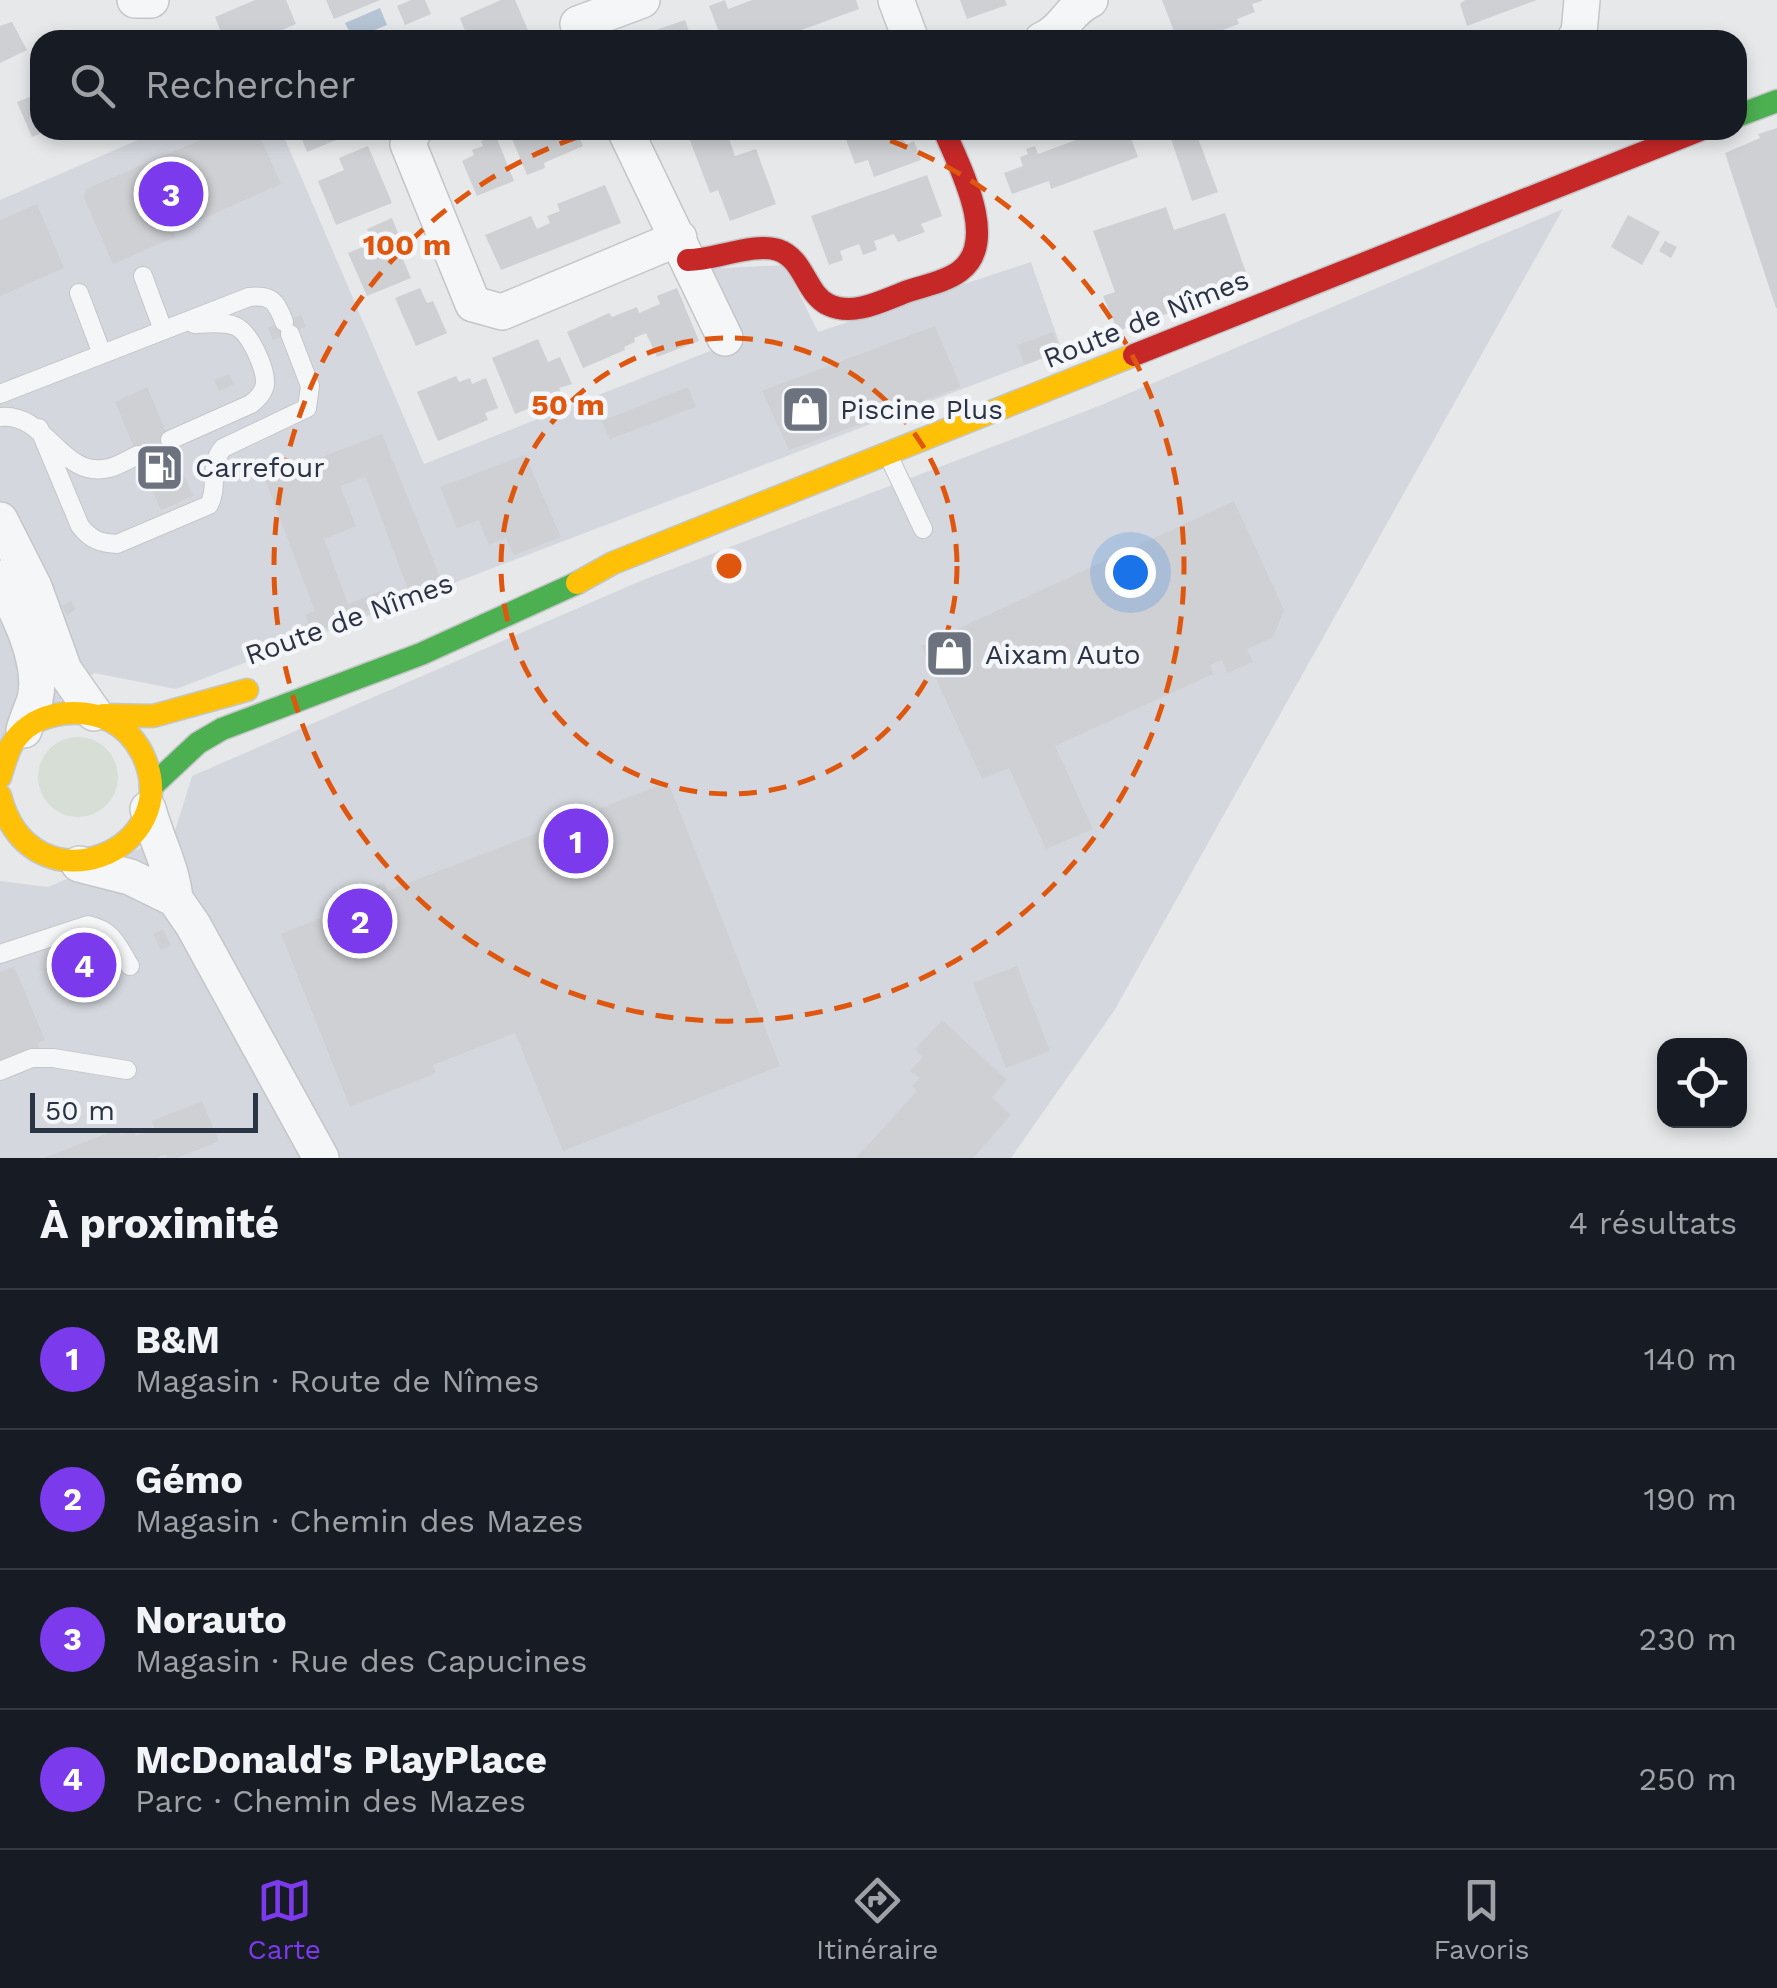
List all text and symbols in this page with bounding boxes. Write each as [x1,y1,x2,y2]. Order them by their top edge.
search box [30,30,1747,140]
icon: search [65,58,120,113]
text: Rechercher [145,63,355,107]
pin: 3 [138,156,204,232]
text: 100 m [363,227,451,262]
street label: Route de Nîmes [1039,263,1253,375]
shop icon: Piscine Plus [779,383,831,435]
text: 50 m [531,387,605,422]
place label: Piscine Plus [840,393,1003,426]
fuel station icon: Carrefour [134,441,186,493]
place label: Carrefour [195,451,325,484]
your location [1105,547,1156,598]
centre of rings [711,548,747,584]
street label: Route de Nîmes [241,566,457,672]
shop icon: Aixam Auto [924,628,976,680]
place label: Aixam Auto [985,638,1141,671]
pin: 1 [544,804,608,878]
pin: 2 [328,884,392,958]
pin: 4 [52,928,116,1002]
map controls [1657,1038,1747,1128]
button: locate [1657,1038,1747,1128]
scale bar [30,1088,258,1132]
text: 50 m [45,1094,115,1127]
text: À proximité [40,1199,279,1248]
text: 4 résultats [1569,1204,1737,1242]
text: B&M [135,1318,220,1362]
text: 1 [66,1340,79,1378]
text: 140 m [1644,1340,1737,1378]
text: Magasin · Route de Nîmes [135,1362,539,1400]
text: Gémo [135,1458,243,1502]
text: 2 [63,1480,82,1518]
text: 190 m [1643,1480,1737,1518]
text: Magasin · Chemin des Mazes [135,1502,583,1540]
text: Norauto [135,1598,287,1642]
text: 3 [63,1620,82,1658]
text: 230 m [1638,1620,1737,1658]
text: Magasin · Rue des Capucines [135,1642,587,1680]
text: McDonald's PlayPlace [135,1738,547,1782]
text: 4 [62,1760,83,1798]
text: 250 m [1638,1760,1737,1798]
text: Parc · Chemin des Mazes [135,1782,526,1820]
tab: Carte [248,1873,321,1966]
tab: Itinéraire [816,1873,938,1966]
tab: Favoris [1433,1873,1529,1966]

